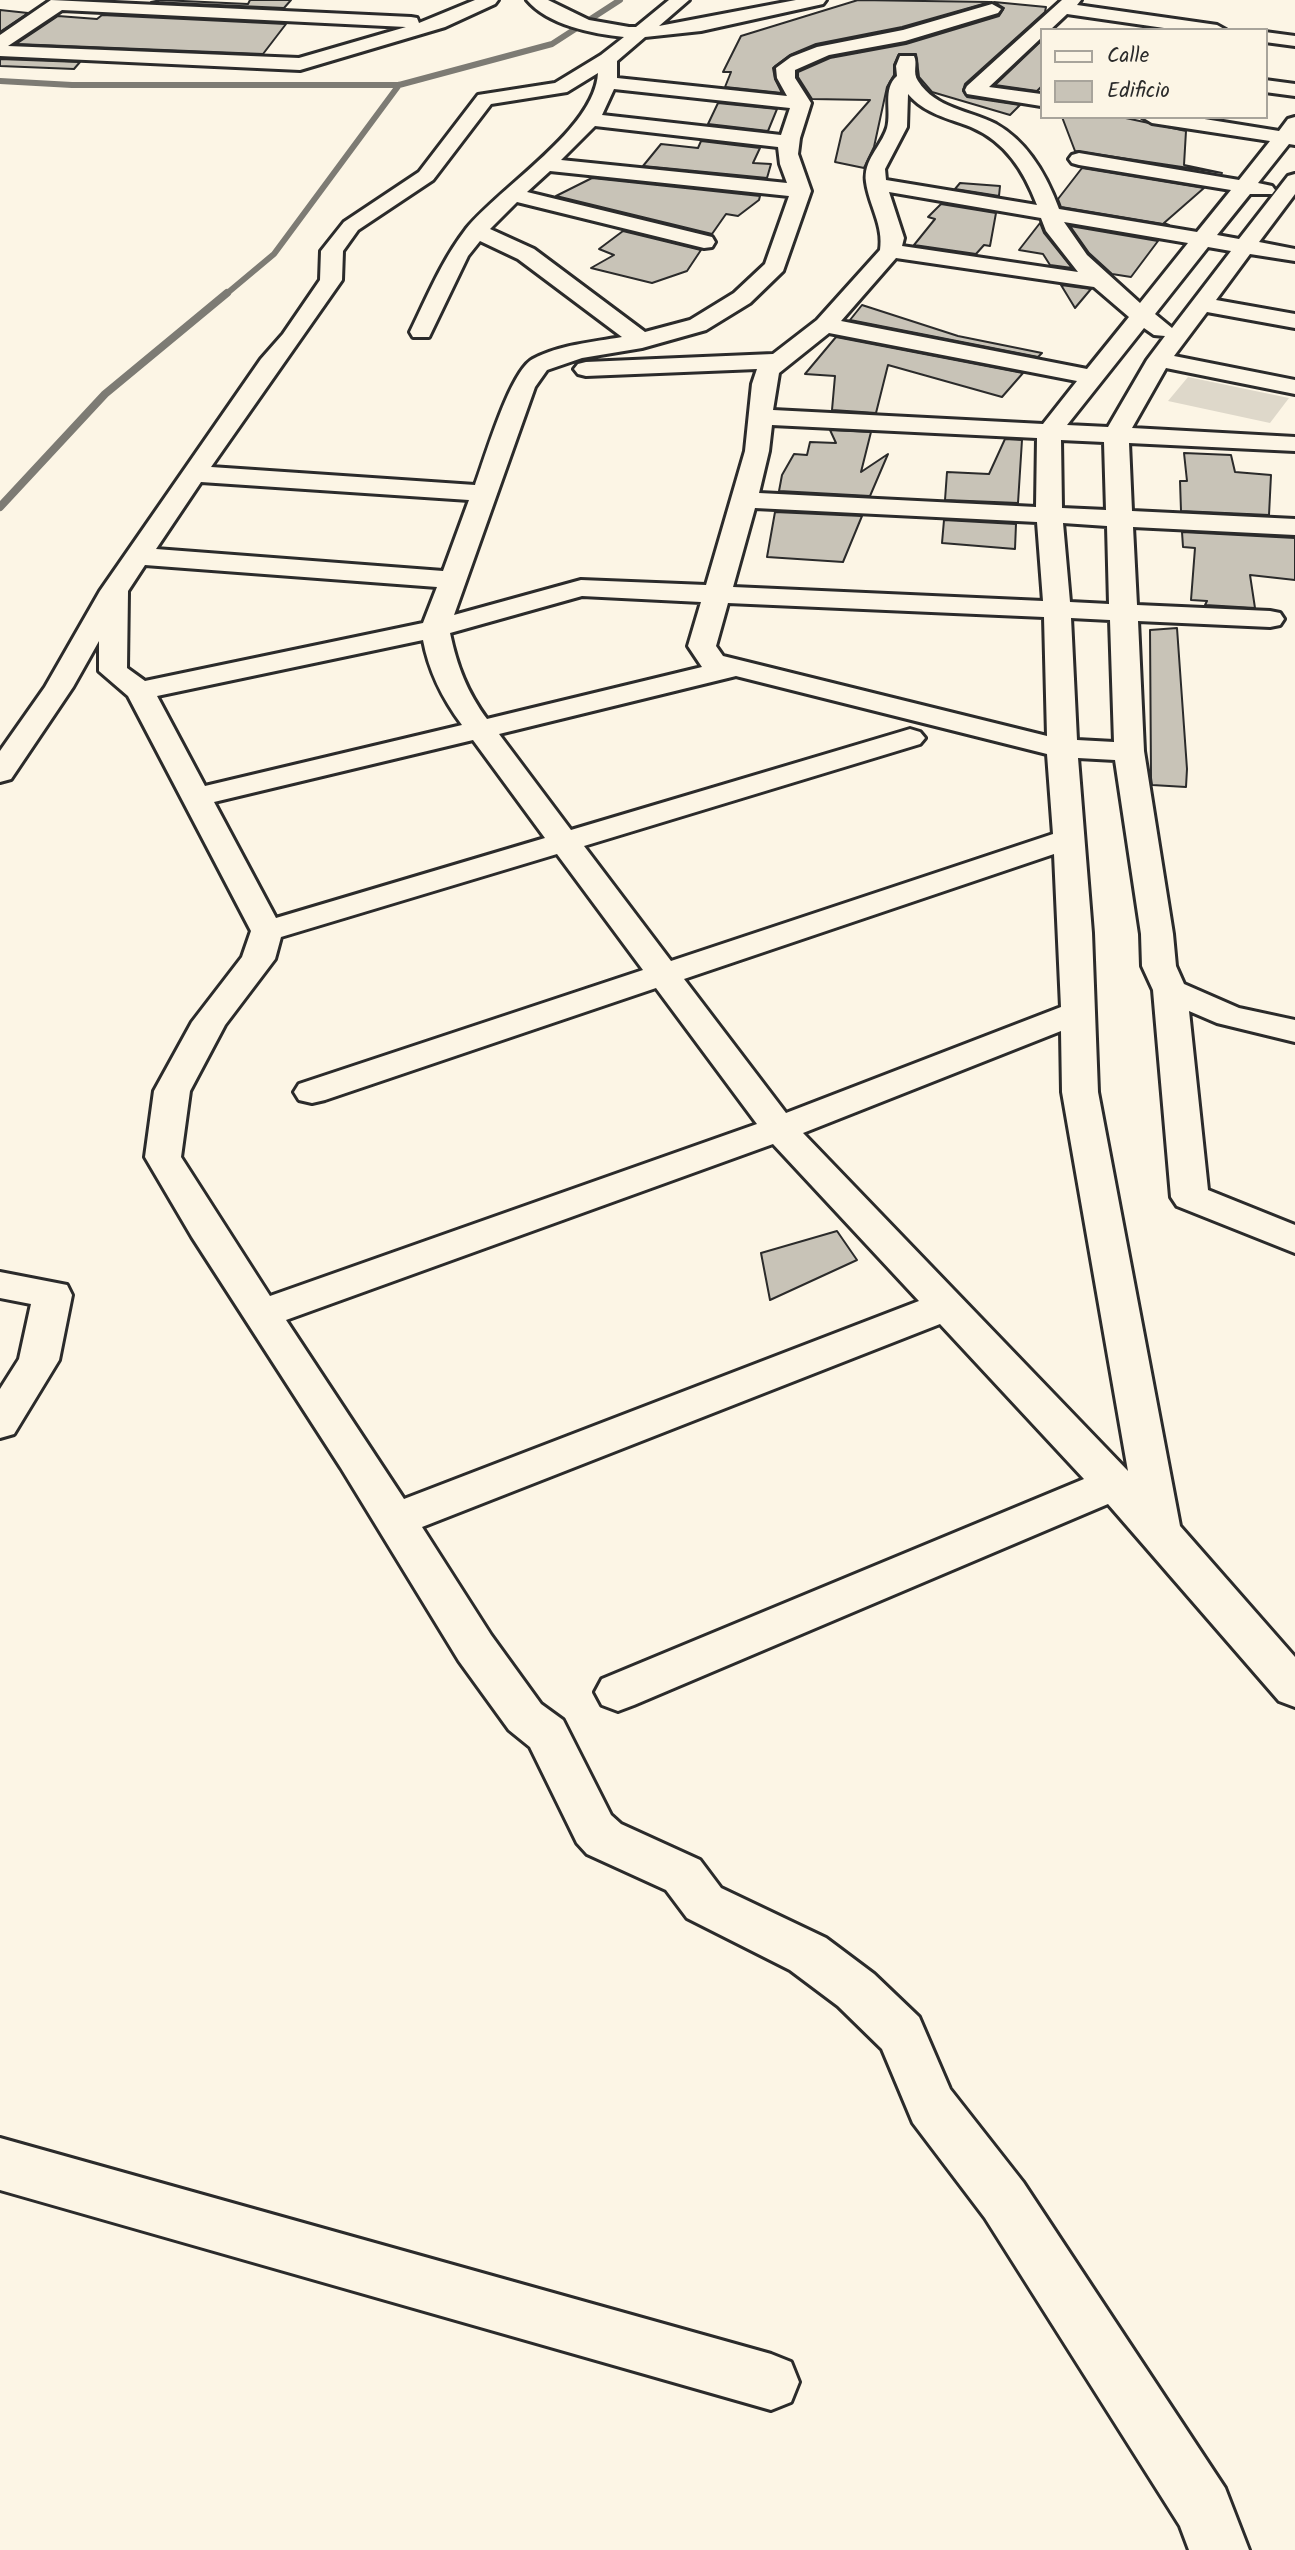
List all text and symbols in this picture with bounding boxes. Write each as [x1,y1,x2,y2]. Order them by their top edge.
legend [1040,28,1267,119]
text: Calle [1107,40,1149,73]
text: Edificio [1107,75,1170,108]

